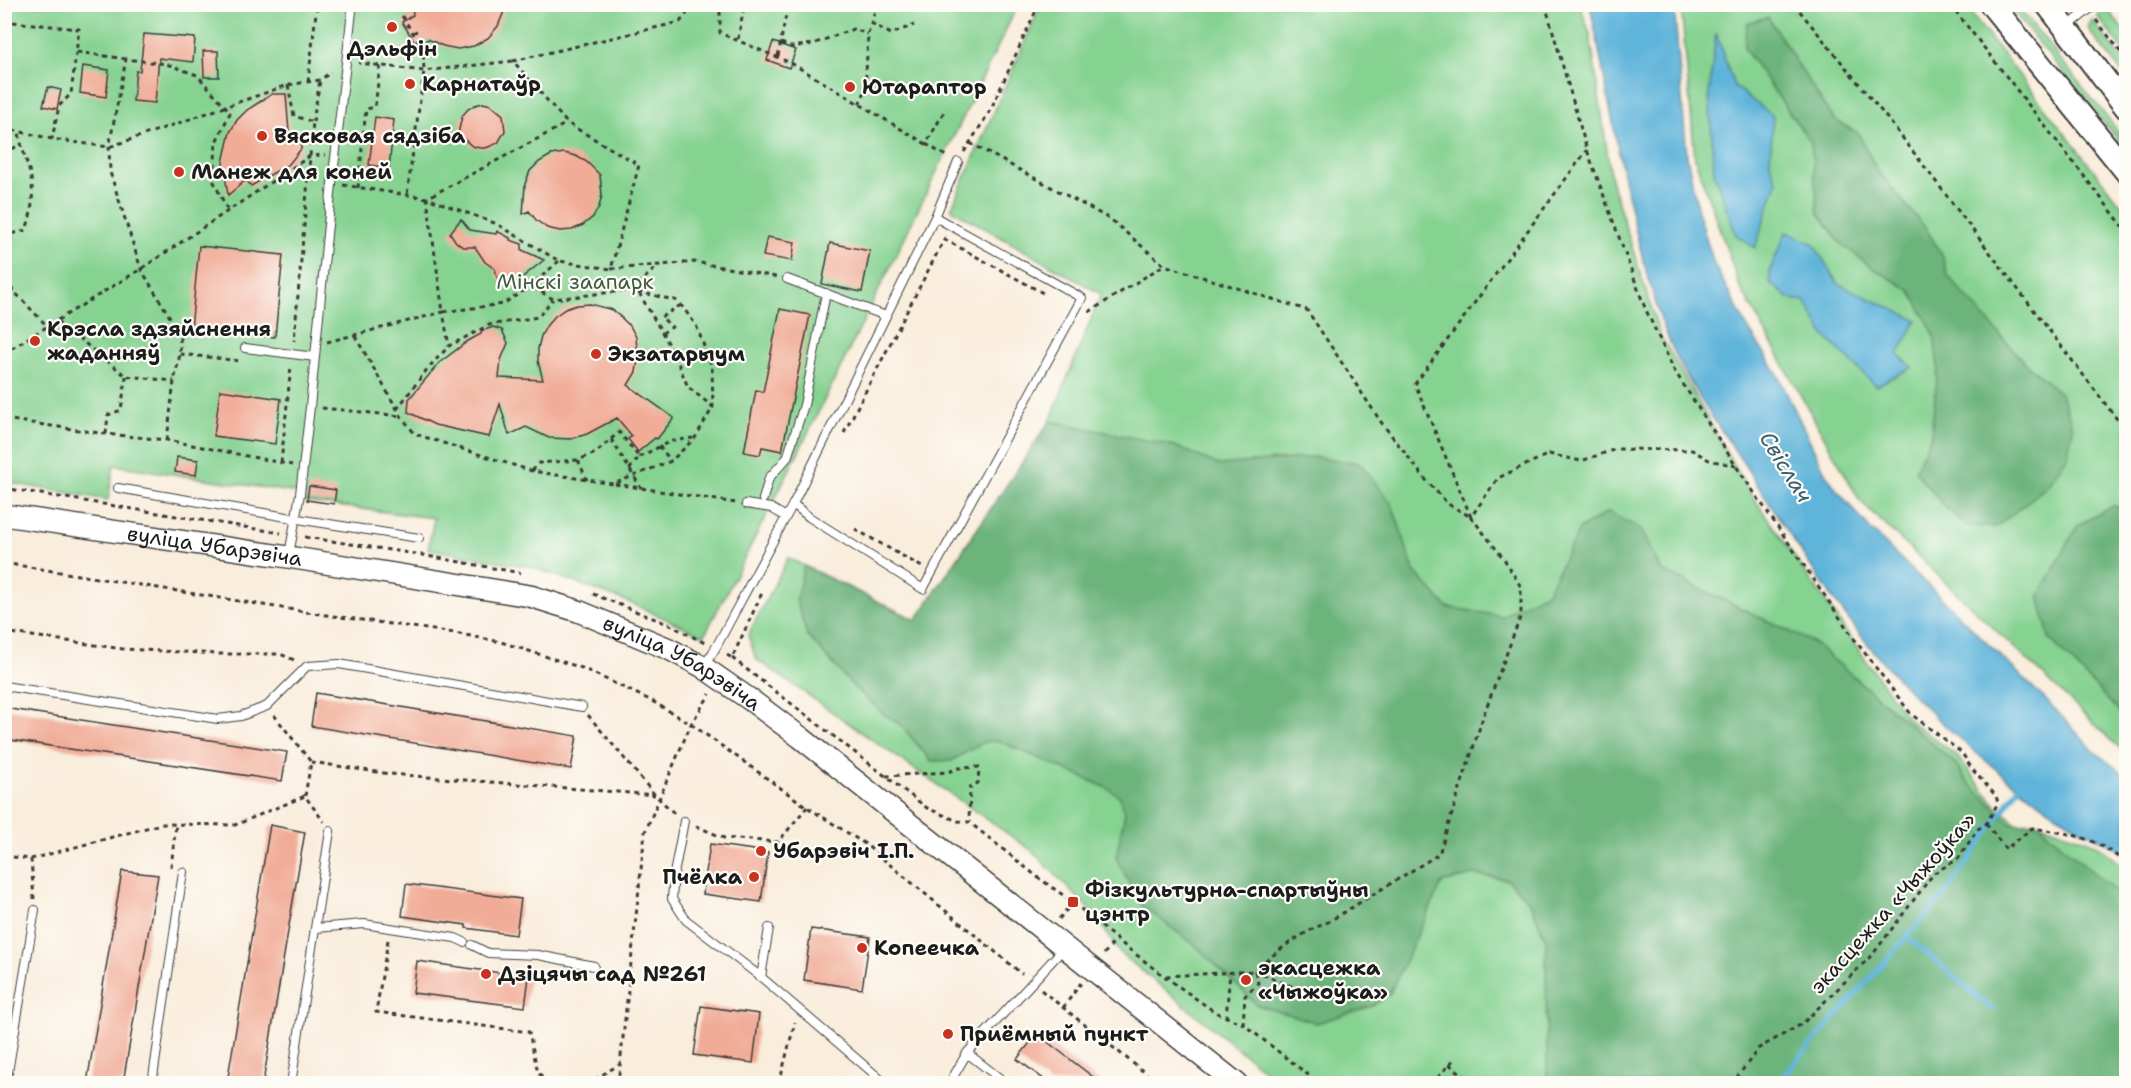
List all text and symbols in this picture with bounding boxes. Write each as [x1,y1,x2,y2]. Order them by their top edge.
marker: Дэльфін [385,20,399,34]
place label: Дэльфін [347,35,437,63]
place label: Карнатаўр [422,70,541,98]
place label: Ютараптор [862,73,986,101]
marker: Карнатаўр [403,77,417,91]
marker: Ютараптор [843,80,857,94]
place label: Вясковая сядзіба [274,122,466,150]
marker: Вясковая сядзіба [255,129,269,143]
place label: Манеж для коней [191,158,392,186]
marker: Манеж для коней [172,165,186,179]
park label: Мінскі заапарк [496,268,654,296]
place label: Крэсла здзяйснення жаданняў [47,315,271,367]
marker: Крэсла здзяйснення жаданняў [28,334,42,348]
place label: Экзатарыум [608,340,745,368]
marker: Экзатарыум [589,347,603,361]
water label: Свіслач [1753,426,1819,508]
street label: вуліца Убарэвіча [125,519,304,573]
street label: вуліца Убарэвіча [599,609,767,717]
street label: экасцежка «Чыжоўка» [1804,806,1982,1000]
place label: Убарэвіч І.П. [773,837,915,865]
marker: Убарэвіч І.П. [754,844,768,858]
place label: Пчёлка [662,863,743,891]
marker: Пчёлка [747,870,761,884]
place label: Фізкультурна-спартыўны цэнтр [1085,876,1369,928]
marker: Фізкультурна-спартыўны цэнтр [1066,895,1080,909]
place label: Копеечка [874,934,980,962]
marker: Копеечка [855,941,869,955]
place label: экасцежка «Чыжоўка» [1258,954,1388,1006]
place label: Дзіцячы сад №261 [498,960,706,988]
marker: Дзіцячы сад №261 [479,967,493,981]
marker: экасцежка «Чыжоўка» [1239,973,1253,987]
place label: Приёмный пункт [960,1020,1149,1048]
marker: Приёмный пункт [941,1027,955,1041]

